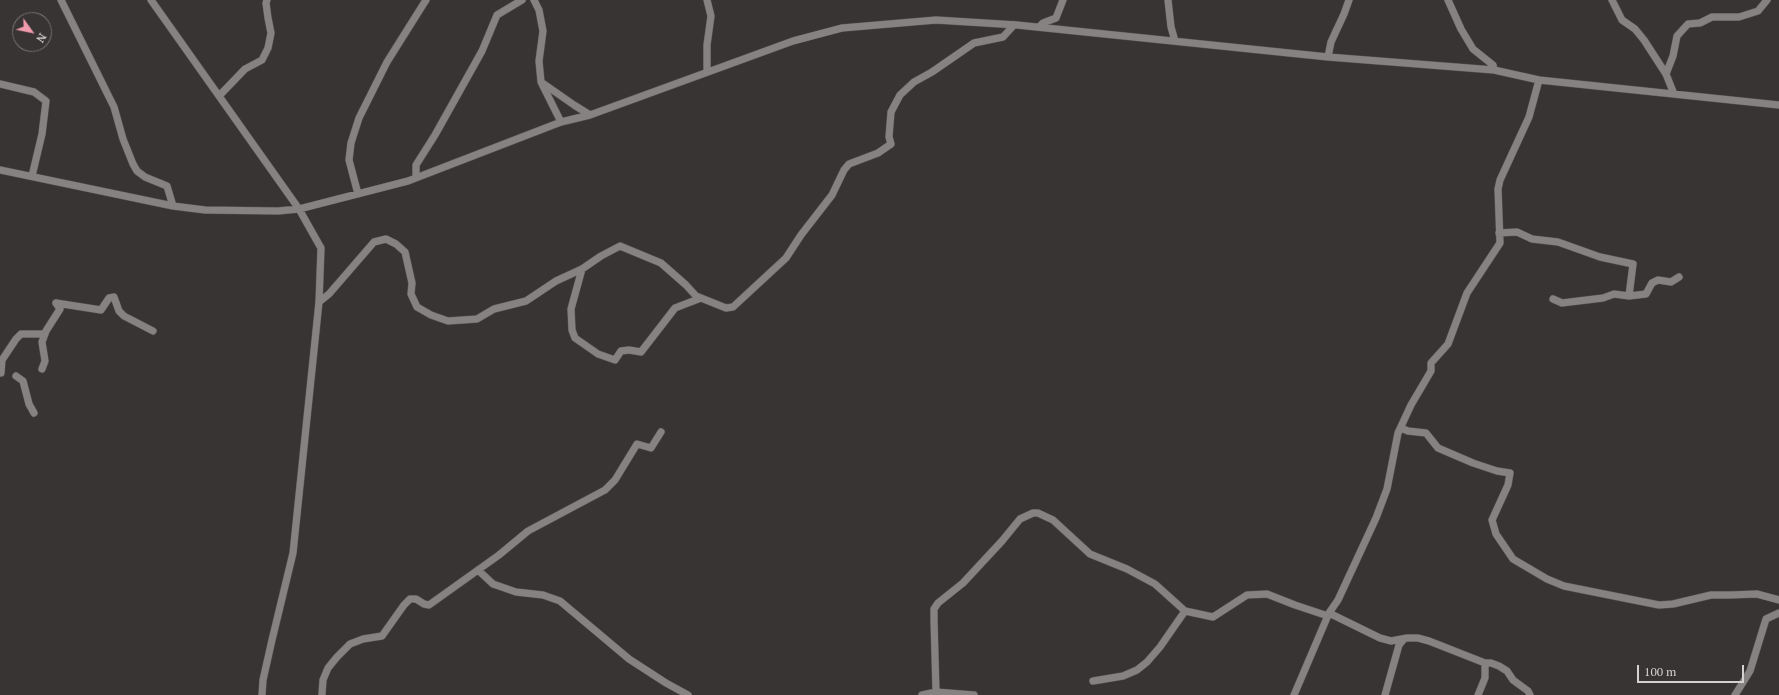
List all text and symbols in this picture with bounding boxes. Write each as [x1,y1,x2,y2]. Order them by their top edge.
north arrow [12,12,52,52]
text: N [33,31,49,45]
scale bar [1639,657,1746,683]
text: 100 m [1644,664,1676,679]

